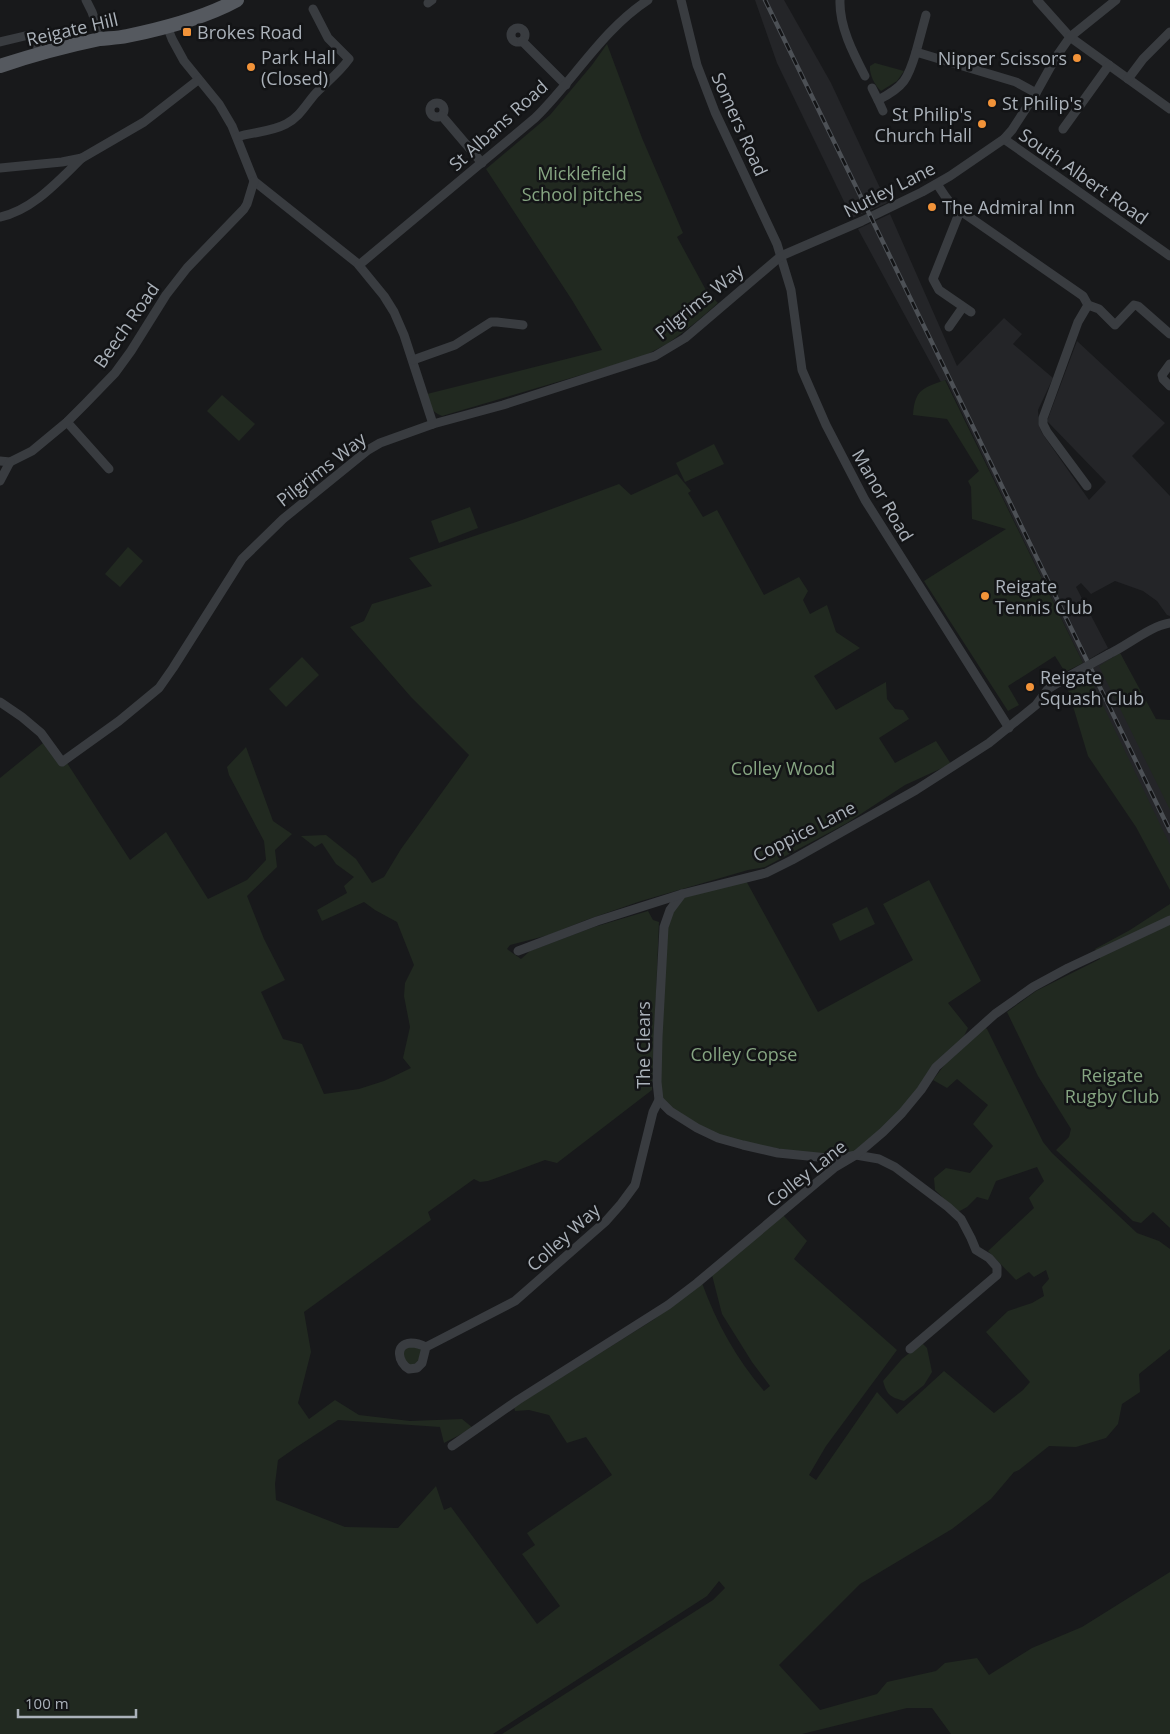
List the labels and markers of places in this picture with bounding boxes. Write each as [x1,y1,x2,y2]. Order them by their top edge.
place label: Brokes Road [197,20,303,44]
marker: Brokes Road [181,26,193,38]
place label: Park Hall (Closed) [261,45,336,90]
place label: Nipper Scissors [938,46,1067,70]
marker: Nipper Scissors [1071,52,1083,64]
marker: Park Hall (Closed) [245,61,257,73]
place label: St Philip's [1002,91,1082,115]
marker: St Philip's [986,97,998,109]
place label: St Philip's Church Hall [875,102,972,147]
marker: St Philip's Church Hall [976,118,988,130]
place label: The Admiral Inn [942,195,1075,219]
marker: The Admiral Inn [926,201,938,213]
place label: Reigate Tennis Club [995,574,1093,619]
marker: Reigate Tennis Club [979,590,991,602]
place label: Reigate Squash Club [1040,665,1144,710]
marker: Reigate Squash Club [1024,681,1036,693]

